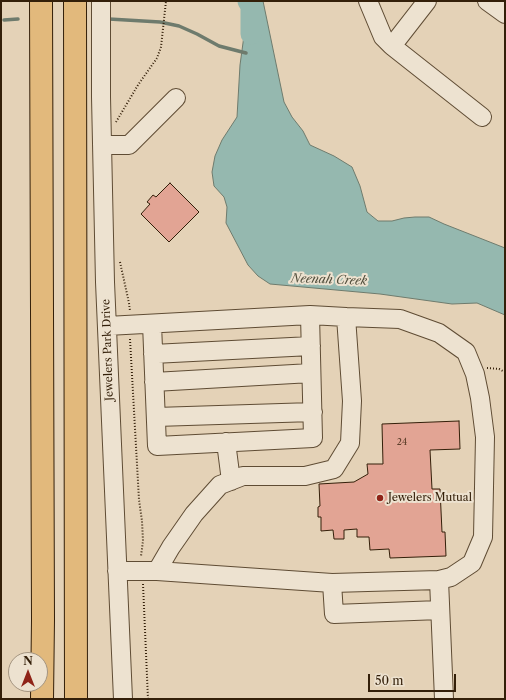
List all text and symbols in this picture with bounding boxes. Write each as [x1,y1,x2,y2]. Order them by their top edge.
water label: Neenah Creek [291,271,367,289]
street label: Jewelers Park Drive [100,299,116,401]
house number: 24 [397,437,407,447]
place label: Jewelers Mutual [388,491,472,505]
marker: Jewelers Mutual [375,493,385,503]
north arrow [8,652,48,692]
text: N [23,654,33,668]
scale bar [370,666,458,692]
text: 50 m [375,673,404,688]

